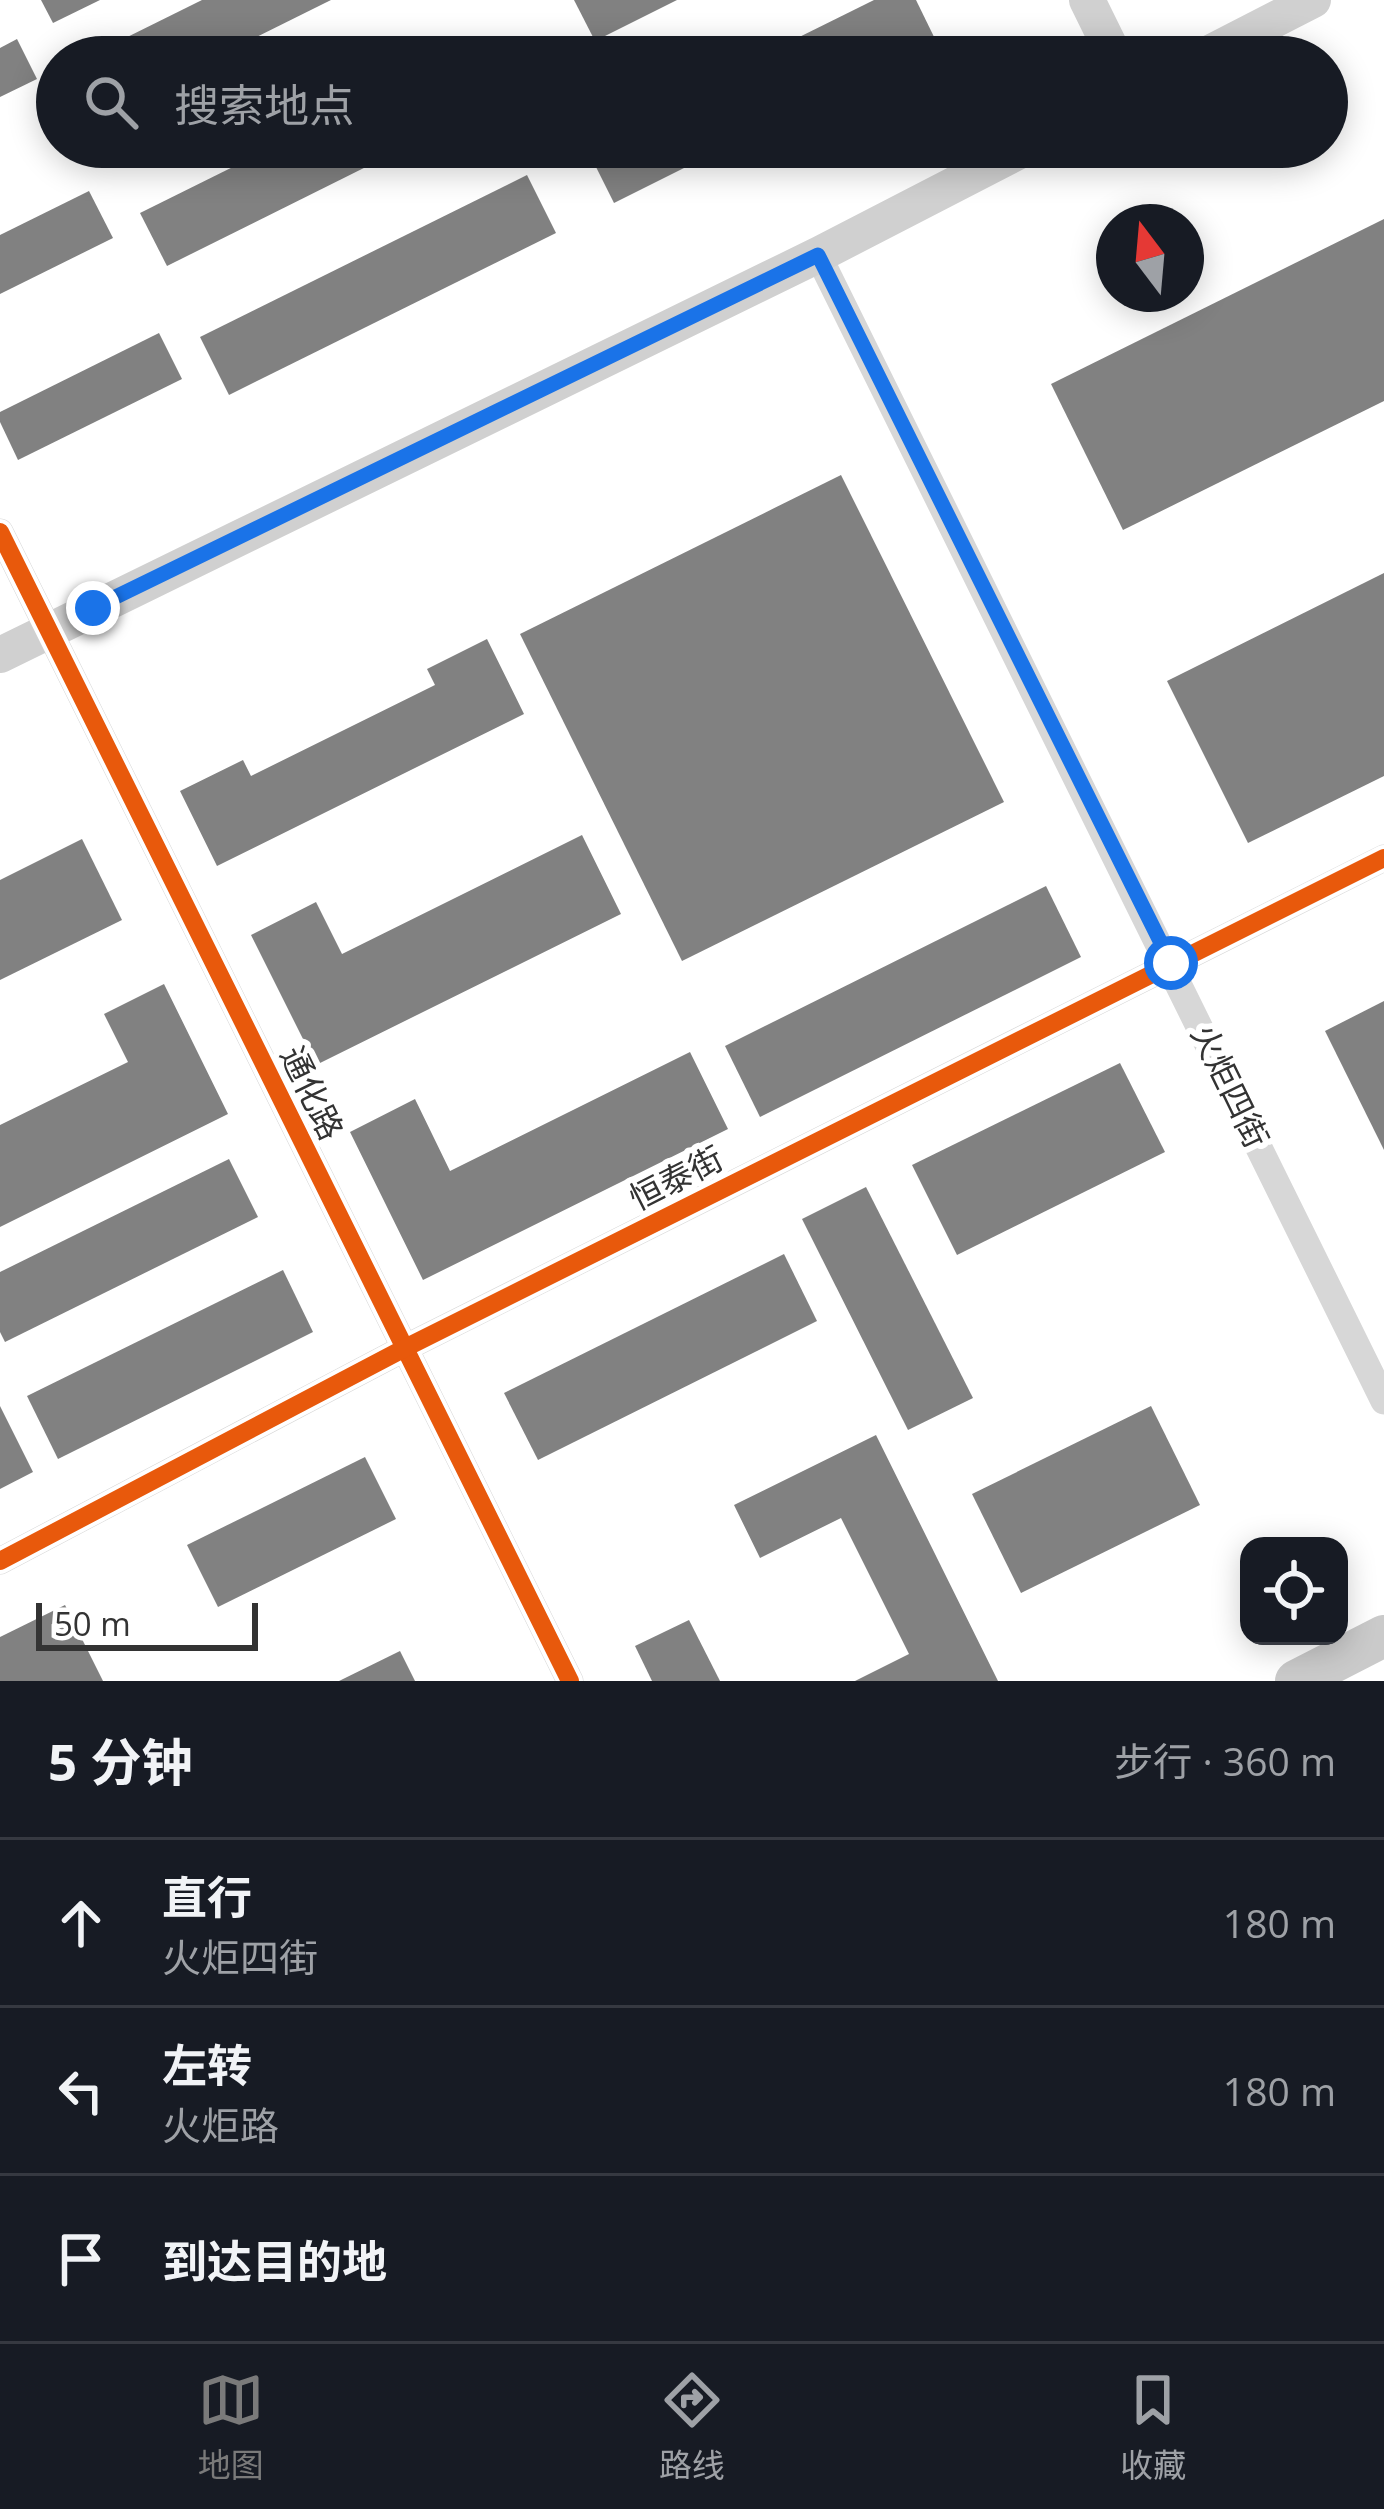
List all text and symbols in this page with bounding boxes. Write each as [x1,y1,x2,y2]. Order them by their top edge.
search box [36,36,1348,168]
icon: search [78,69,144,135]
text: 搜索地点 [174,74,354,135]
north arrow [1096,204,1204,312]
route end [66,581,120,635]
route start [1144,936,1198,990]
street label: 火炬四街 [1181,1017,1280,1155]
street label: 通化路 [271,1038,354,1147]
street label: 恒泰街 [621,1135,730,1220]
map controls [1240,1537,1348,1645]
button: locate [1240,1537,1348,1645]
scale bar [36,1597,258,1650]
text: 50 m [54,1601,131,1646]
text: 5 分钟 [48,1726,192,1796]
text: 步行 · 360 m [1114,1734,1336,1787]
text: 直行 [162,1866,252,1927]
icon: ahead [48,1890,114,1956]
text: 180 m [1223,1896,1336,1949]
text: 火炬四街 [162,1930,318,1983]
text: 左转 [162,2034,252,2095]
icon: left [48,2058,114,2124]
text: 180 m [1223,2064,1336,2117]
text: 火炬路 [162,2098,279,2151]
icon: arrive [48,2226,114,2292]
text: 到达目的地 [162,2230,387,2291]
tab: 地图 [198,2367,264,2487]
tab: 路线 [659,2367,725,2487]
tab: 收藏 [1120,2367,1186,2487]

